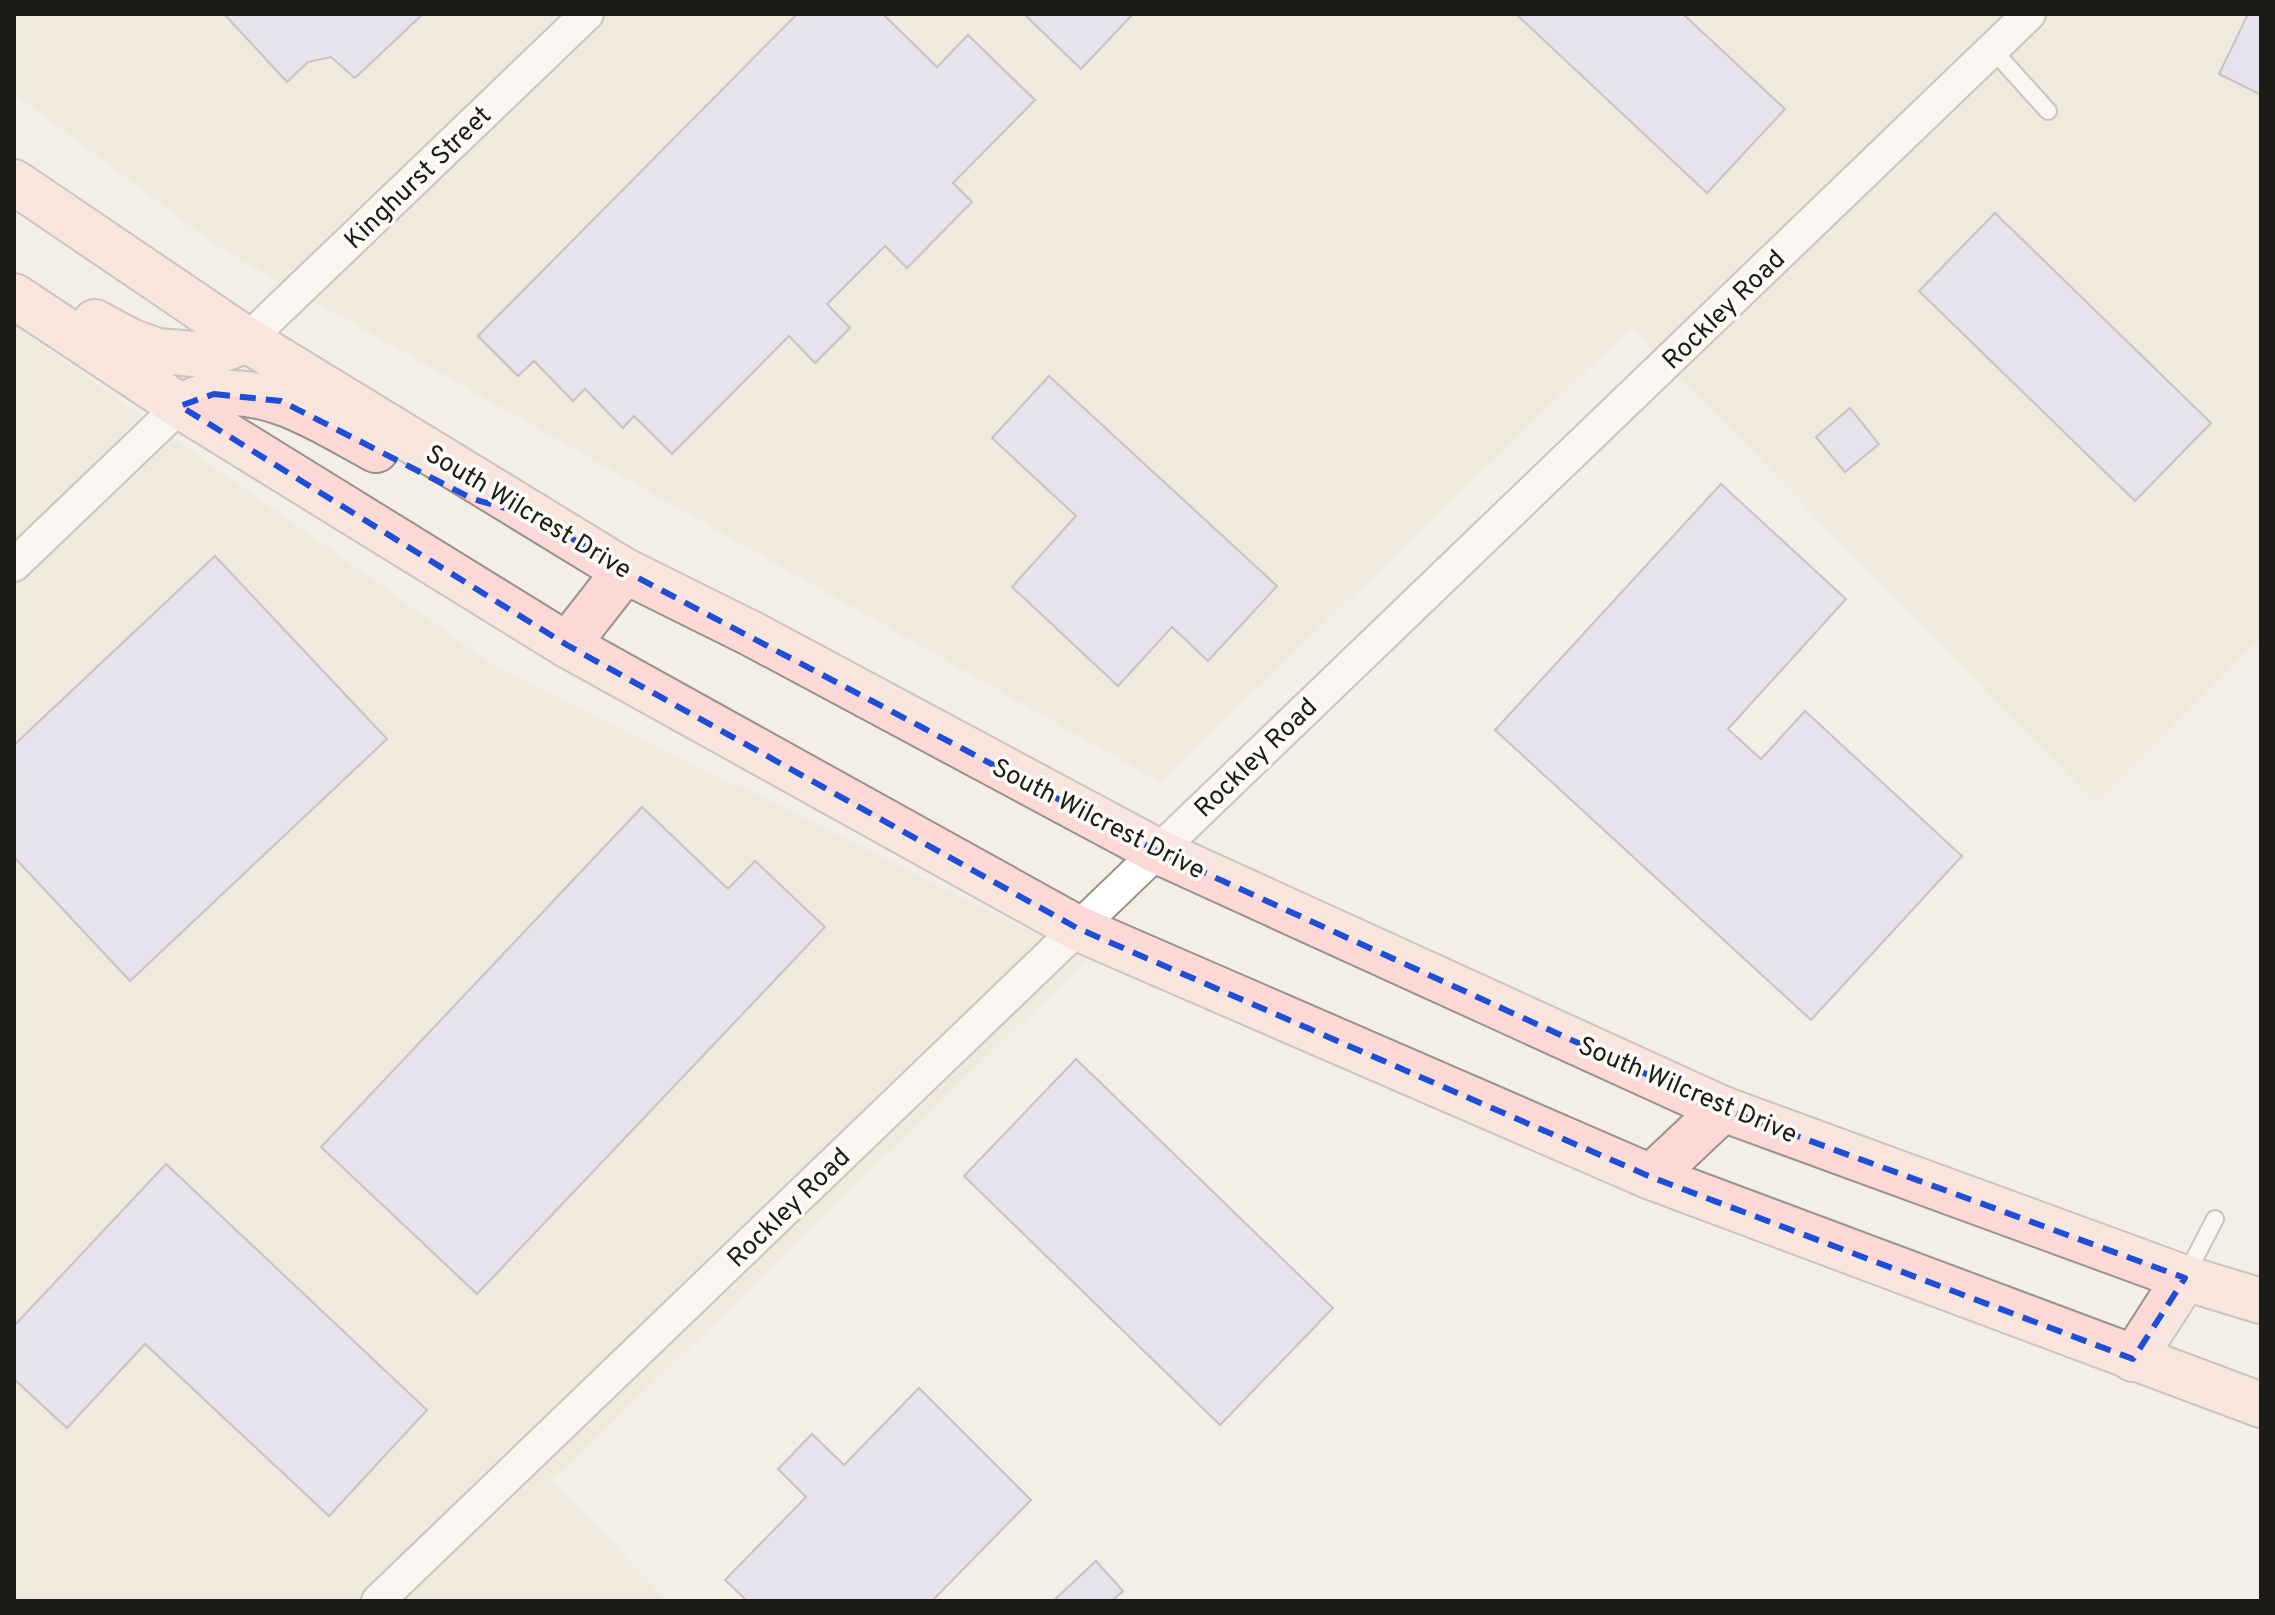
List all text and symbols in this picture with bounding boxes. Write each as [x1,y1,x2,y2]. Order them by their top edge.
street label: Kinghurst Street [338,100,499,257]
street label: Rockley Road [1656,244,1793,378]
street label: South Wilcrest Drive [419,439,637,588]
street label: Rockley Road [1188,692,1325,826]
street label: South Wilcrest Drive [986,752,1210,888]
street label: South Wilcrest Drive [1573,1030,1802,1152]
street label: Rockley Road [721,1142,858,1276]

